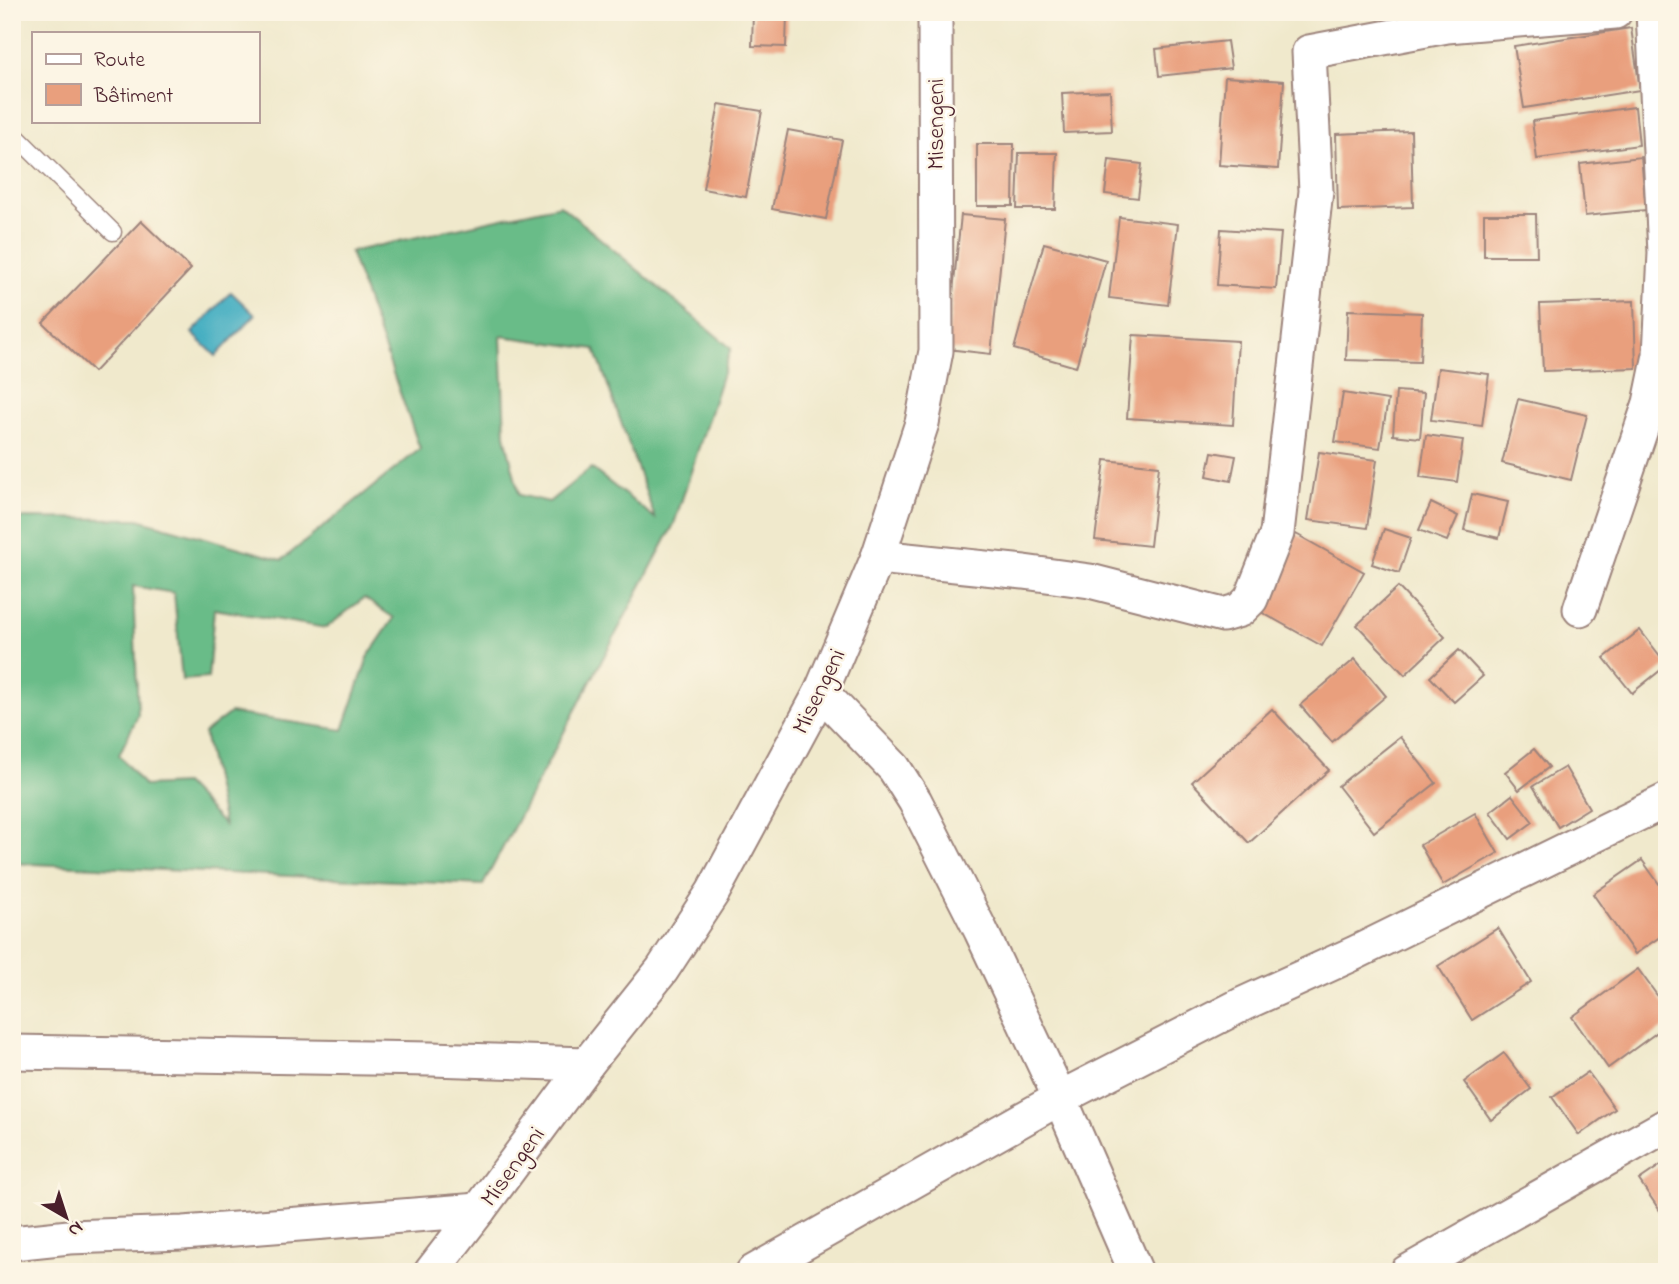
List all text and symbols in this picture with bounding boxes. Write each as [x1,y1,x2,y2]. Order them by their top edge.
legend [32,32,259,122]
text: Route [94,46,146,76]
street label: Misengeni [920,78,955,170]
text: Bâtiment [93,82,173,112]
street label: Misengeni [784,643,856,741]
street label: Misengeni [473,1120,555,1215]
north arrow [32,1182,102,1252]
text: N [62,1214,89,1243]

